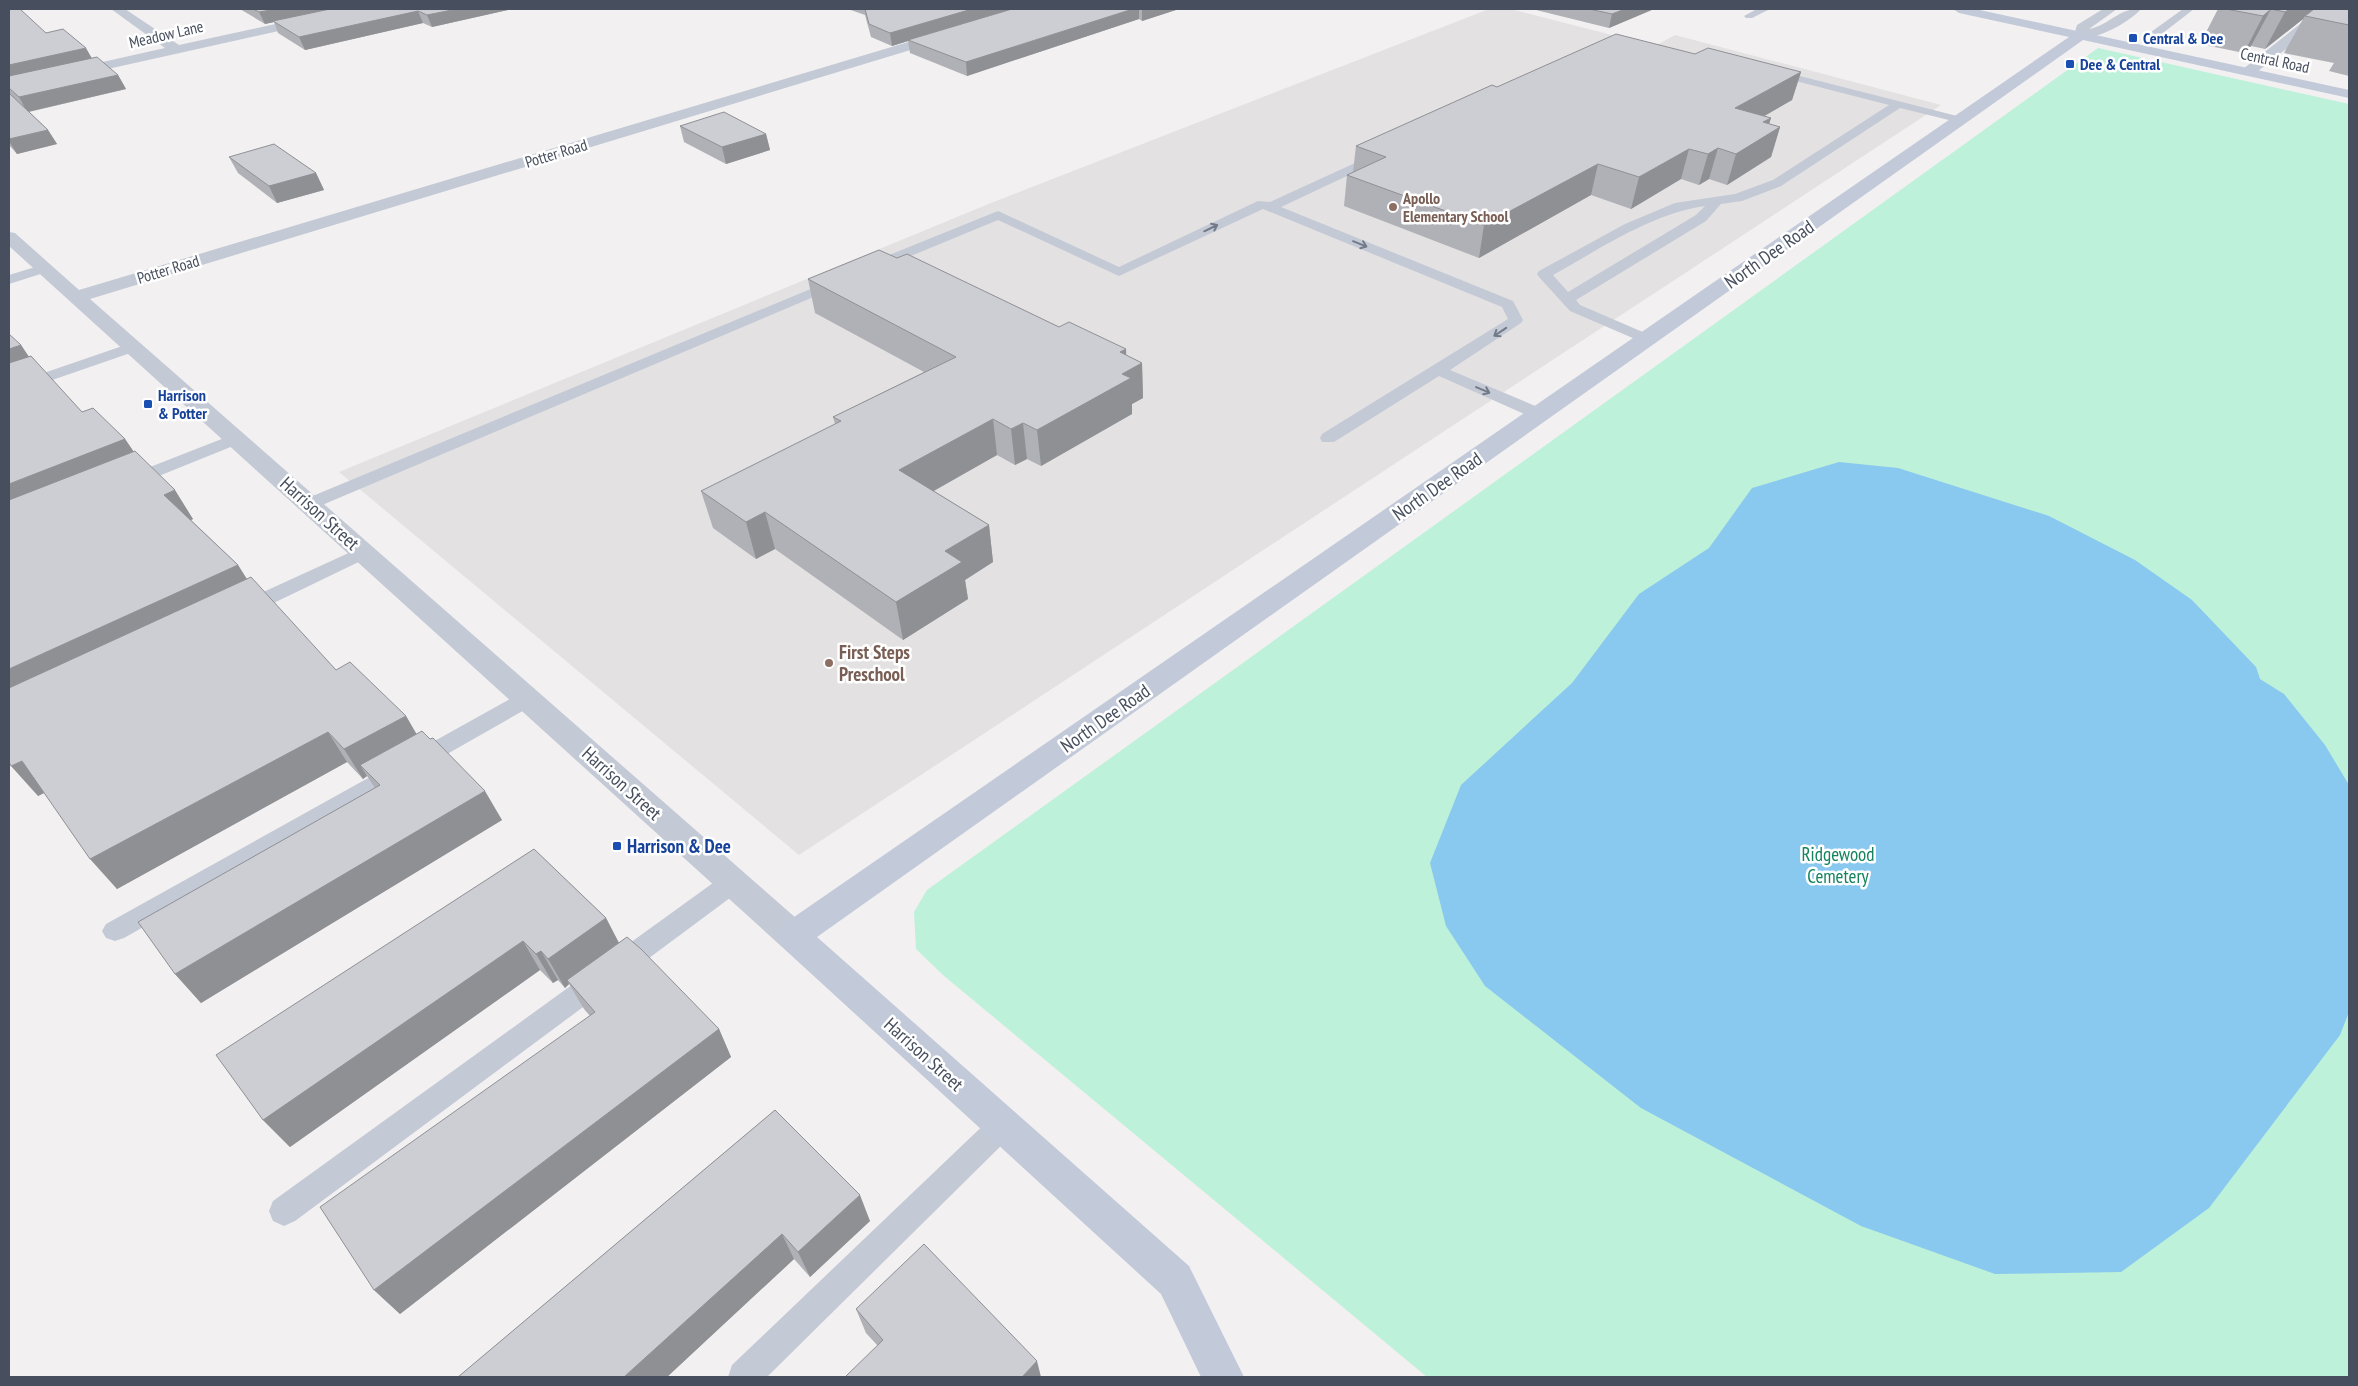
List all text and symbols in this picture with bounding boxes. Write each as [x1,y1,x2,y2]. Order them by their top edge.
street label: Meadow Lane [127,16,205,52]
place label: Central & Dee [2143,28,2223,48]
marker: Central & Dee [2127,32,2139,44]
street label: Central Road [2239,43,2311,77]
place label: Dee & Central [2080,54,2160,74]
marker: Dee & Central [2064,58,2076,70]
street label: Potter Road [522,134,590,172]
place label: Apollo Elementary School [1402,188,1508,226]
marker: Apollo Elementary School [1387,201,1399,213]
street label: North Dee Road [1720,214,1818,294]
one-way arrow [1203,223,1218,233]
one-way arrow [1353,240,1368,249]
street label: Potter Road [134,250,202,288]
one-way arrow [1493,327,1507,337]
place label: Harrison & Potter [158,385,207,423]
one-way arrow [1475,385,1490,395]
marker: Harrison & Potter [142,398,154,410]
street label: North Dee Road [1388,446,1486,526]
street label: Harrison Street [275,471,365,555]
place label: First Steps Preschool [839,640,910,686]
marker: First Steps Preschool [823,657,835,669]
street label: North Dee Road [1056,678,1154,758]
street label: Harrison Street [577,741,667,825]
place label: Harrison & Dee [627,834,731,858]
marker: Harrison & Dee [611,840,623,852]
park label: Ridgewood Cemetery [1801,842,1875,888]
street label: Harrison Street [879,1012,969,1096]

